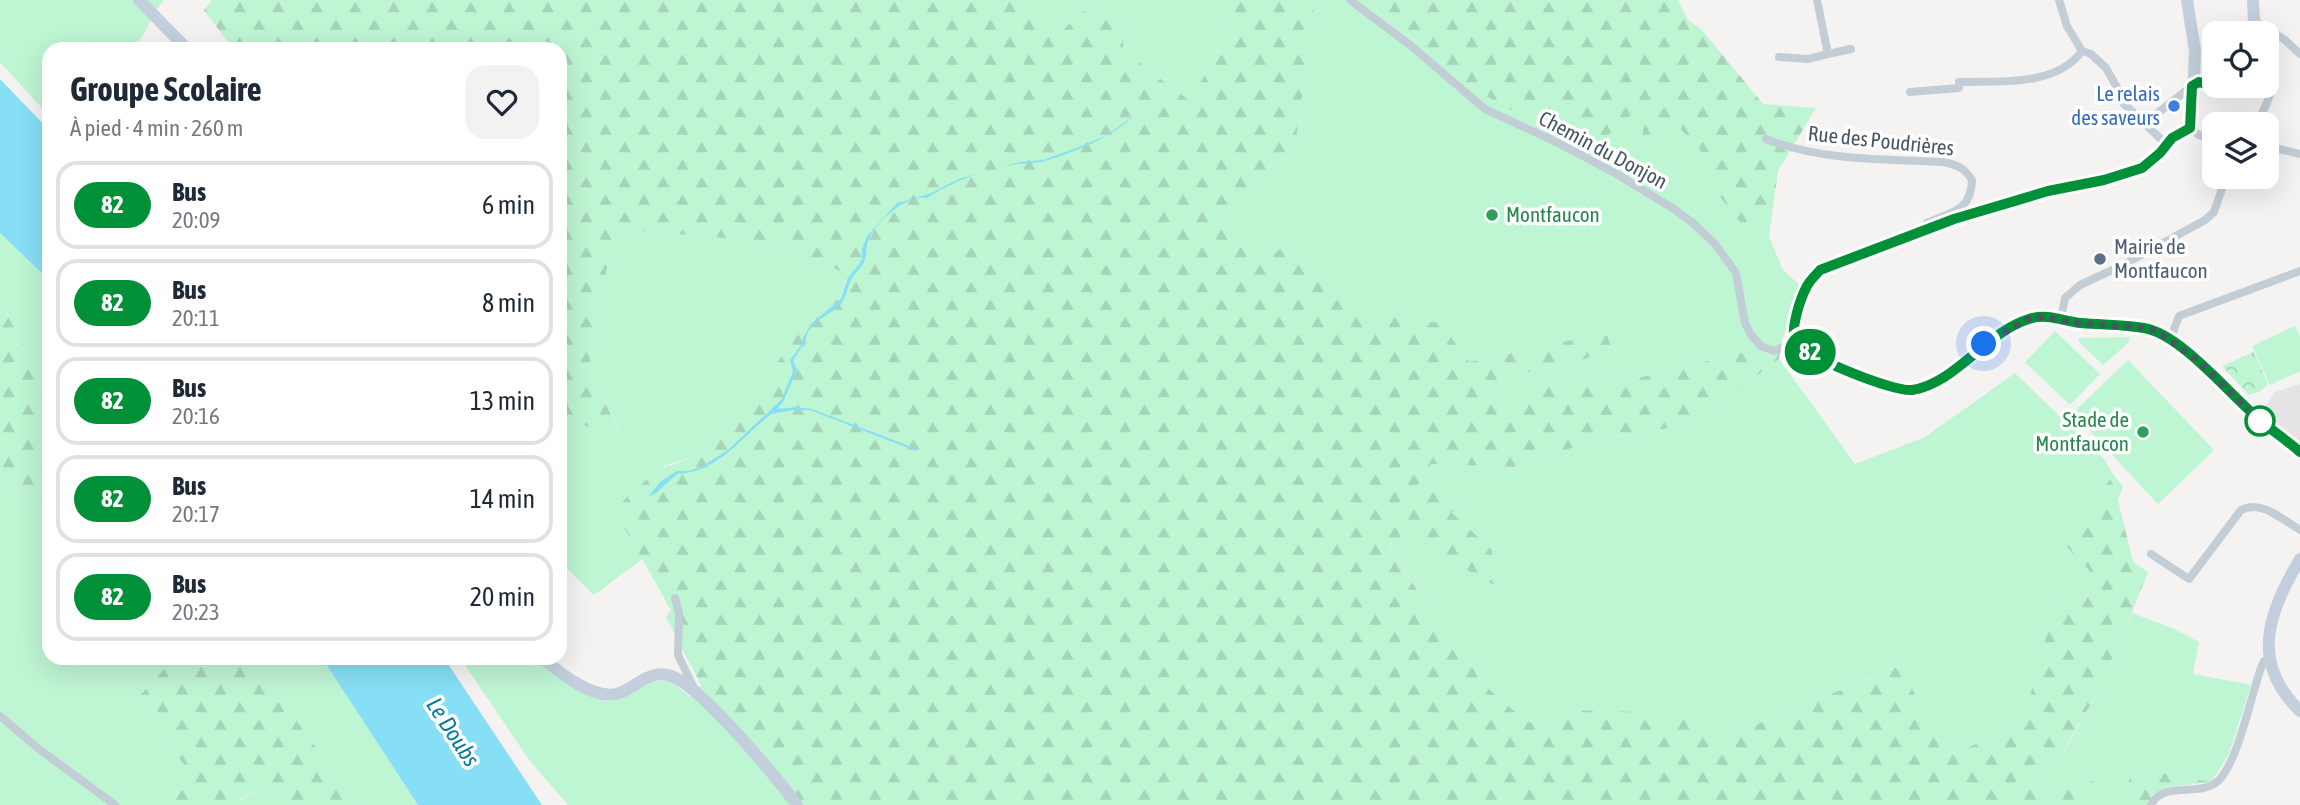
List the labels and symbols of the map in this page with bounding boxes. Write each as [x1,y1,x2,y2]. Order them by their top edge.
place label: Le relais des saveurs [2071,81,2160,129]
marker: Le relais des saveurs [2166,98,2182,114]
street label: Chemin du Donjon [1535,105,1672,193]
street label: Rue des Poudrières [1807,120,1955,160]
place label: Montfaucon [1506,202,1600,226]
marker: Montfaucon [1484,207,1500,223]
place label: Mairie de Montfaucon [2114,234,2208,282]
marker: Mairie de Montfaucon [2092,251,2108,267]
your location [1966,326,2001,361]
line badge: 82 [1778,329,1842,375]
unlabelled marker [2245,406,2275,436]
place label: Stade de Montfaucon [2035,407,2129,455]
marker: Stade de Montfaucon [2135,424,2151,440]
water label: Le Doubs [421,693,485,771]

